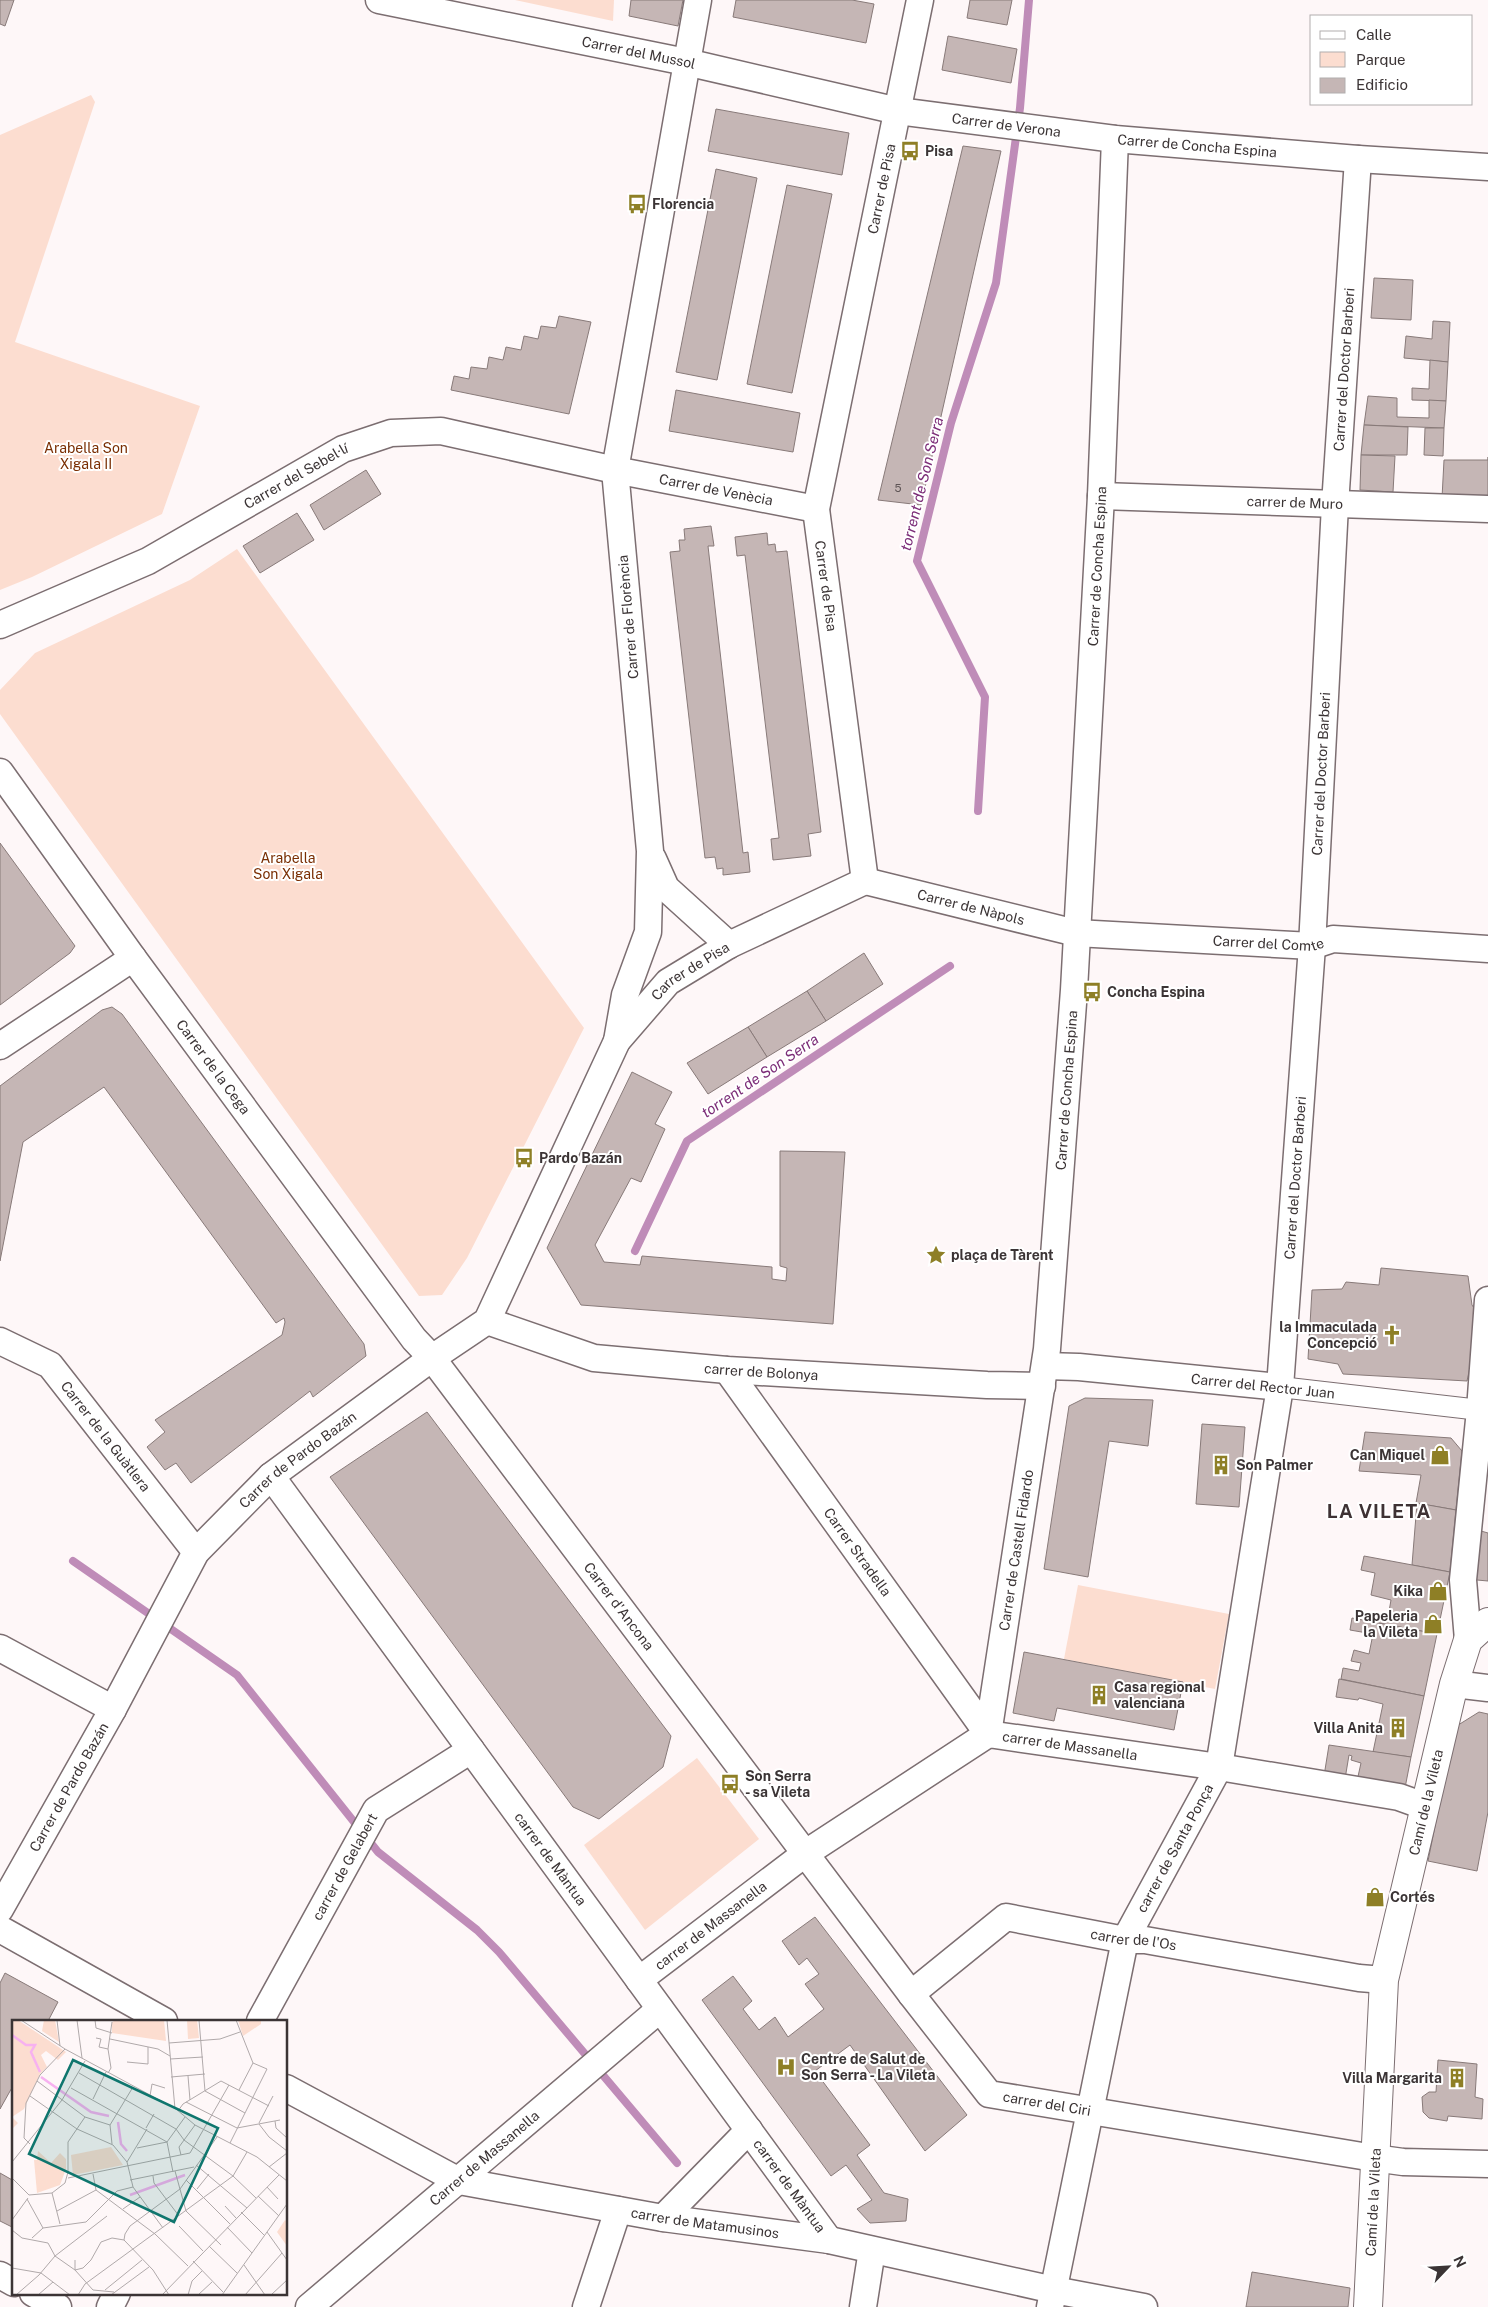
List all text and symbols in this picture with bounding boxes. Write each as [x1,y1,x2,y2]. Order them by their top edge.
legend [1310,15,1473,105]
text: Calle [1356,26,1392,43]
street label: Carrer del Mussol [581,33,697,72]
text: Parque [1356,51,1406,68]
text: Edificio [1356,76,1408,93]
street label: Carrer de Verona [951,110,1062,140]
street label: Carrer de Concha Espina [1117,131,1278,160]
bus stop icon: Pisa [899,140,921,162]
street label: Carrer de Pisa [864,142,898,235]
place label: Pisa [925,143,953,159]
bus stop icon: Florencia [626,193,648,215]
place label: Florencia [652,196,714,212]
street label: Carrer del Doctor Barberi [1331,287,1357,452]
water label: torrent de Son Serra [897,415,946,553]
park label: Arabella Son Xigala II [44,440,128,472]
street label: Carrer del Sebel·lí [241,440,350,512]
street label: Carrer de Venècia [658,471,774,508]
house number: 5 [894,482,902,494]
street label: Carrer de Concha Espina [1085,486,1109,647]
street label: carrer de Muro [1246,493,1343,512]
street label: Carrer de Pisa [812,540,840,632]
street label: Carrer de Florència [615,554,641,680]
street label: Carrer del Doctor Barberi [1309,692,1333,856]
park label: Arabella Son Xigala [253,850,323,882]
street label: Carrer de Nàpols [915,886,1026,928]
street label: Carrer del Comte [1212,933,1326,954]
street label: Carrer de Pisa [648,939,732,1003]
bus stop icon: Concha Espina [1081,981,1103,1003]
place label: Concha Espina [1107,984,1205,1000]
street label: Carrer de Concha Espina [1052,1010,1080,1171]
street label: Carrer de la Cega [173,1016,253,1117]
water label: torrent de Son Serra [698,1030,821,1121]
street label: Carrer del Doctor Barberi [1281,1096,1309,1260]
bus stop icon: Pardo Bazán [513,1147,535,1169]
place label: Pardo Bazán [539,1150,622,1166]
place icon: plaça de Tàrent [925,1244,947,1266]
place label: plaça de Tàrent [951,1247,1054,1263]
place label: la Immaculada Concepció [1279,1319,1377,1351]
church icon: la Immaculada Concepció [1381,1324,1403,1346]
street label: carrer de Bolonya [703,1360,819,1383]
street label: Carrer del Rector Juan [1190,1370,1336,1402]
street label: Carrer de la Guàtlera [58,1378,154,1495]
street label: Carrer de Pardo Bazán [236,1408,359,1511]
shop icon: Can Miquel [1429,1444,1451,1466]
place label: Can Miquel [1350,1447,1425,1463]
building icon: Son Palmer [1210,1454,1232,1476]
place label: Son Palmer [1236,1457,1313,1473]
street label: Carrer de Castell Fidardo [996,1468,1036,1632]
district label: LA VILETA [1327,1500,1431,1522]
street label: Carrer Stradella [820,1505,895,1599]
street label: Carrer d'Ancona [581,1559,657,1653]
shop icon: Kika [1427,1580,1449,1602]
place label: Kika [1393,1583,1423,1599]
place label: Papeleria la Vileta [1355,1608,1418,1640]
shop icon: Papeleria la Vileta [1422,1613,1444,1635]
place label: Casa regional valenciana [1114,1679,1206,1711]
building icon: Casa regional valenciana [1088,1684,1110,1706]
building icon: Villa Anita [1387,1717,1409,1739]
street label: Carrer de Pardo Bazán [26,1720,112,1854]
place label: Villa Anita [1313,1720,1383,1736]
street label: carrer de Massanella [1001,1728,1139,1763]
street label: Camí de la Vileta [1406,1748,1446,1857]
place label: Son Serra - sa Vileta [745,1768,811,1800]
bus stop icon: Son Serra - sa Vileta [719,1773,741,1795]
street label: carrer de Santa Ponça [1133,1781,1216,1915]
street label: carrer de Màntua [511,1809,590,1909]
street label: carrer de Gelabert [309,1811,381,1923]
street label: carrer de Massanella [652,1878,770,1973]
shop icon: Cortés [1364,1886,1386,1908]
place label: Cortés [1390,1889,1435,1905]
street label: carrer de l'Os [1089,1926,1178,1953]
inset map [12,2020,288,2294]
place label: Centre de Salut de Son Serra - La Vileta [801,2051,935,2083]
hospital icon: Centre de Salut de Son Serra - La Vileta [775,2056,797,2078]
building icon: Villa Margarita [1446,2067,1468,2089]
place label: Villa Margarita [1342,2070,1442,2086]
street label: carrer del Ciri [1002,2088,1092,2119]
street label: Carrer de Massanella [426,2107,542,2209]
street label: carrer de Màntua [750,2136,829,2236]
street label: Camí de la Vileta [1362,2148,1384,2257]
street label: carrer de Matamusinos [630,2204,780,2241]
north arrow [1423,2242,1473,2292]
text: N [1450,2253,1469,2270]

